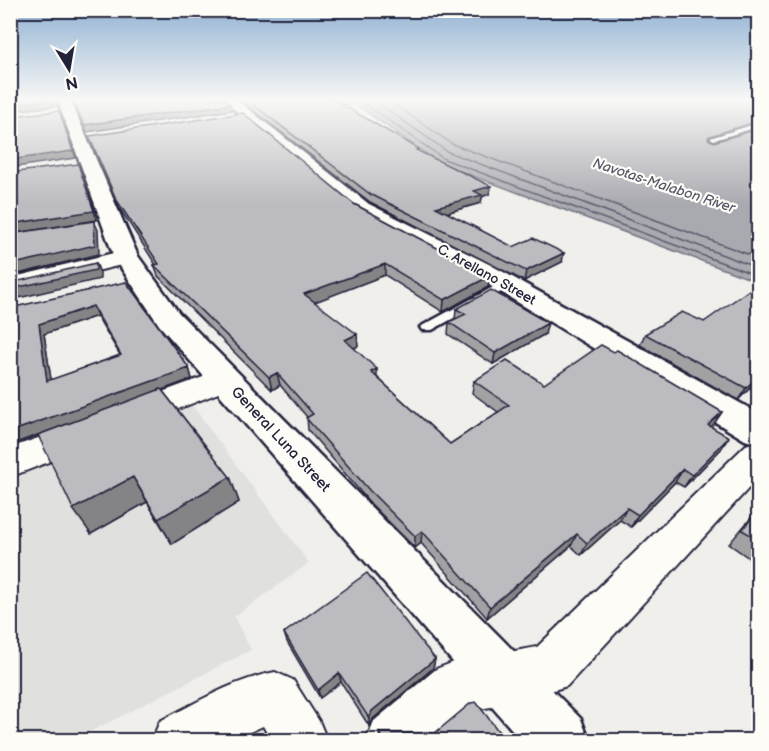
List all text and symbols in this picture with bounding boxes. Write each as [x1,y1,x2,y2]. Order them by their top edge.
north arrow [39,39,99,99]
text: N [64,72,79,93]
water label: Navotas-Malabon River [591,154,738,217]
street label: C. Arellano Street [435,240,540,309]
street label: General Luna Street [227,383,335,496]

